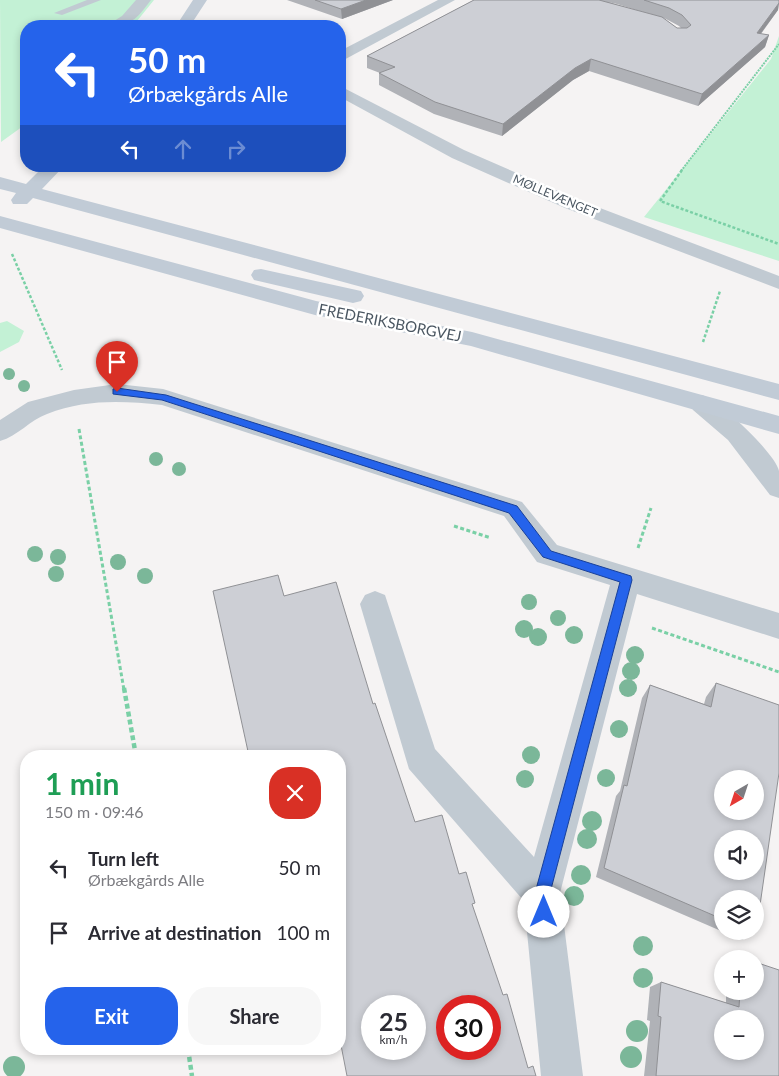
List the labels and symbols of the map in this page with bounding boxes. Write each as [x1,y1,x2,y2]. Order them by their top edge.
street label: MØLLEVÆNGET [511,171,600,220]
street label: FREDERIKSBORGVEJ [317,299,463,345]
pin [96,341,138,392]
north arrow [714,770,764,820]
position arrow [517,885,569,937]
speed limit sign: 30 [436,995,501,1060]

